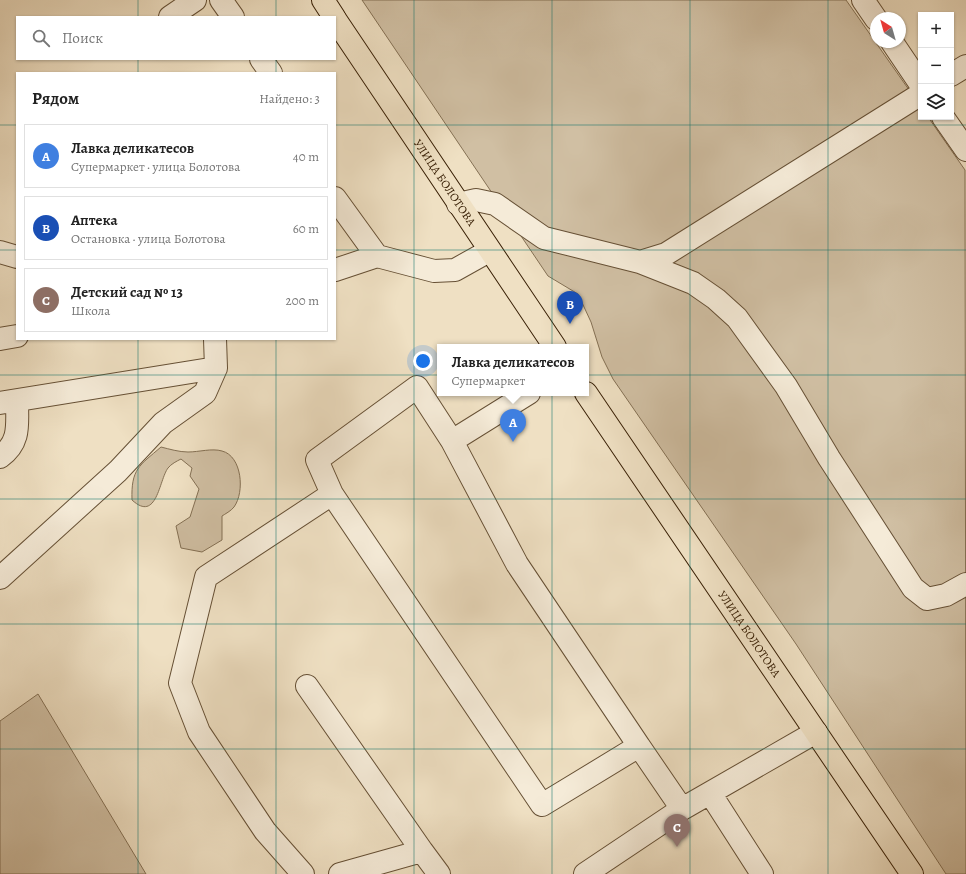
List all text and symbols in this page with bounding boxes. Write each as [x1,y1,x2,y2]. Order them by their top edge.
north arrow [870,12,906,48]
map controls [918,12,954,120]
button: + [918,12,954,48]
search box [16,16,336,60]
icon: search [30,27,52,49]
text: Поиск [62,28,103,48]
button: − [918,48,954,84]
button: layers [918,84,954,120]
text: Рядом [32,87,79,110]
text: Найдено: 3 [259,90,320,107]
street label: УЛИЦА БОЛОТОВА [410,136,480,230]
text: Лавка деликатесов [71,138,194,158]
text: A [42,148,50,165]
text: 40 m [293,148,319,165]
text: Супермаркет · улица Болотова [71,158,240,175]
text: Аптека [71,210,118,230]
text: B [42,220,50,237]
text: 60 m [293,220,319,237]
text: Остановка · улица Болотова [71,230,226,247]
text: Детский сад № 13 [71,282,183,302]
pin: B [557,291,583,324]
text: C [42,292,50,309]
text: 200 m [286,292,319,309]
text: Школа [71,302,110,319]
popup [437,344,589,396]
your location [413,351,433,371]
text: Лавка деликатесов [451,352,575,372]
text: Супермаркет [451,372,525,389]
pin: A [500,409,526,442]
street label: УЛИЦА БОЛОТОВА [714,587,785,681]
pin: C [664,814,690,847]

